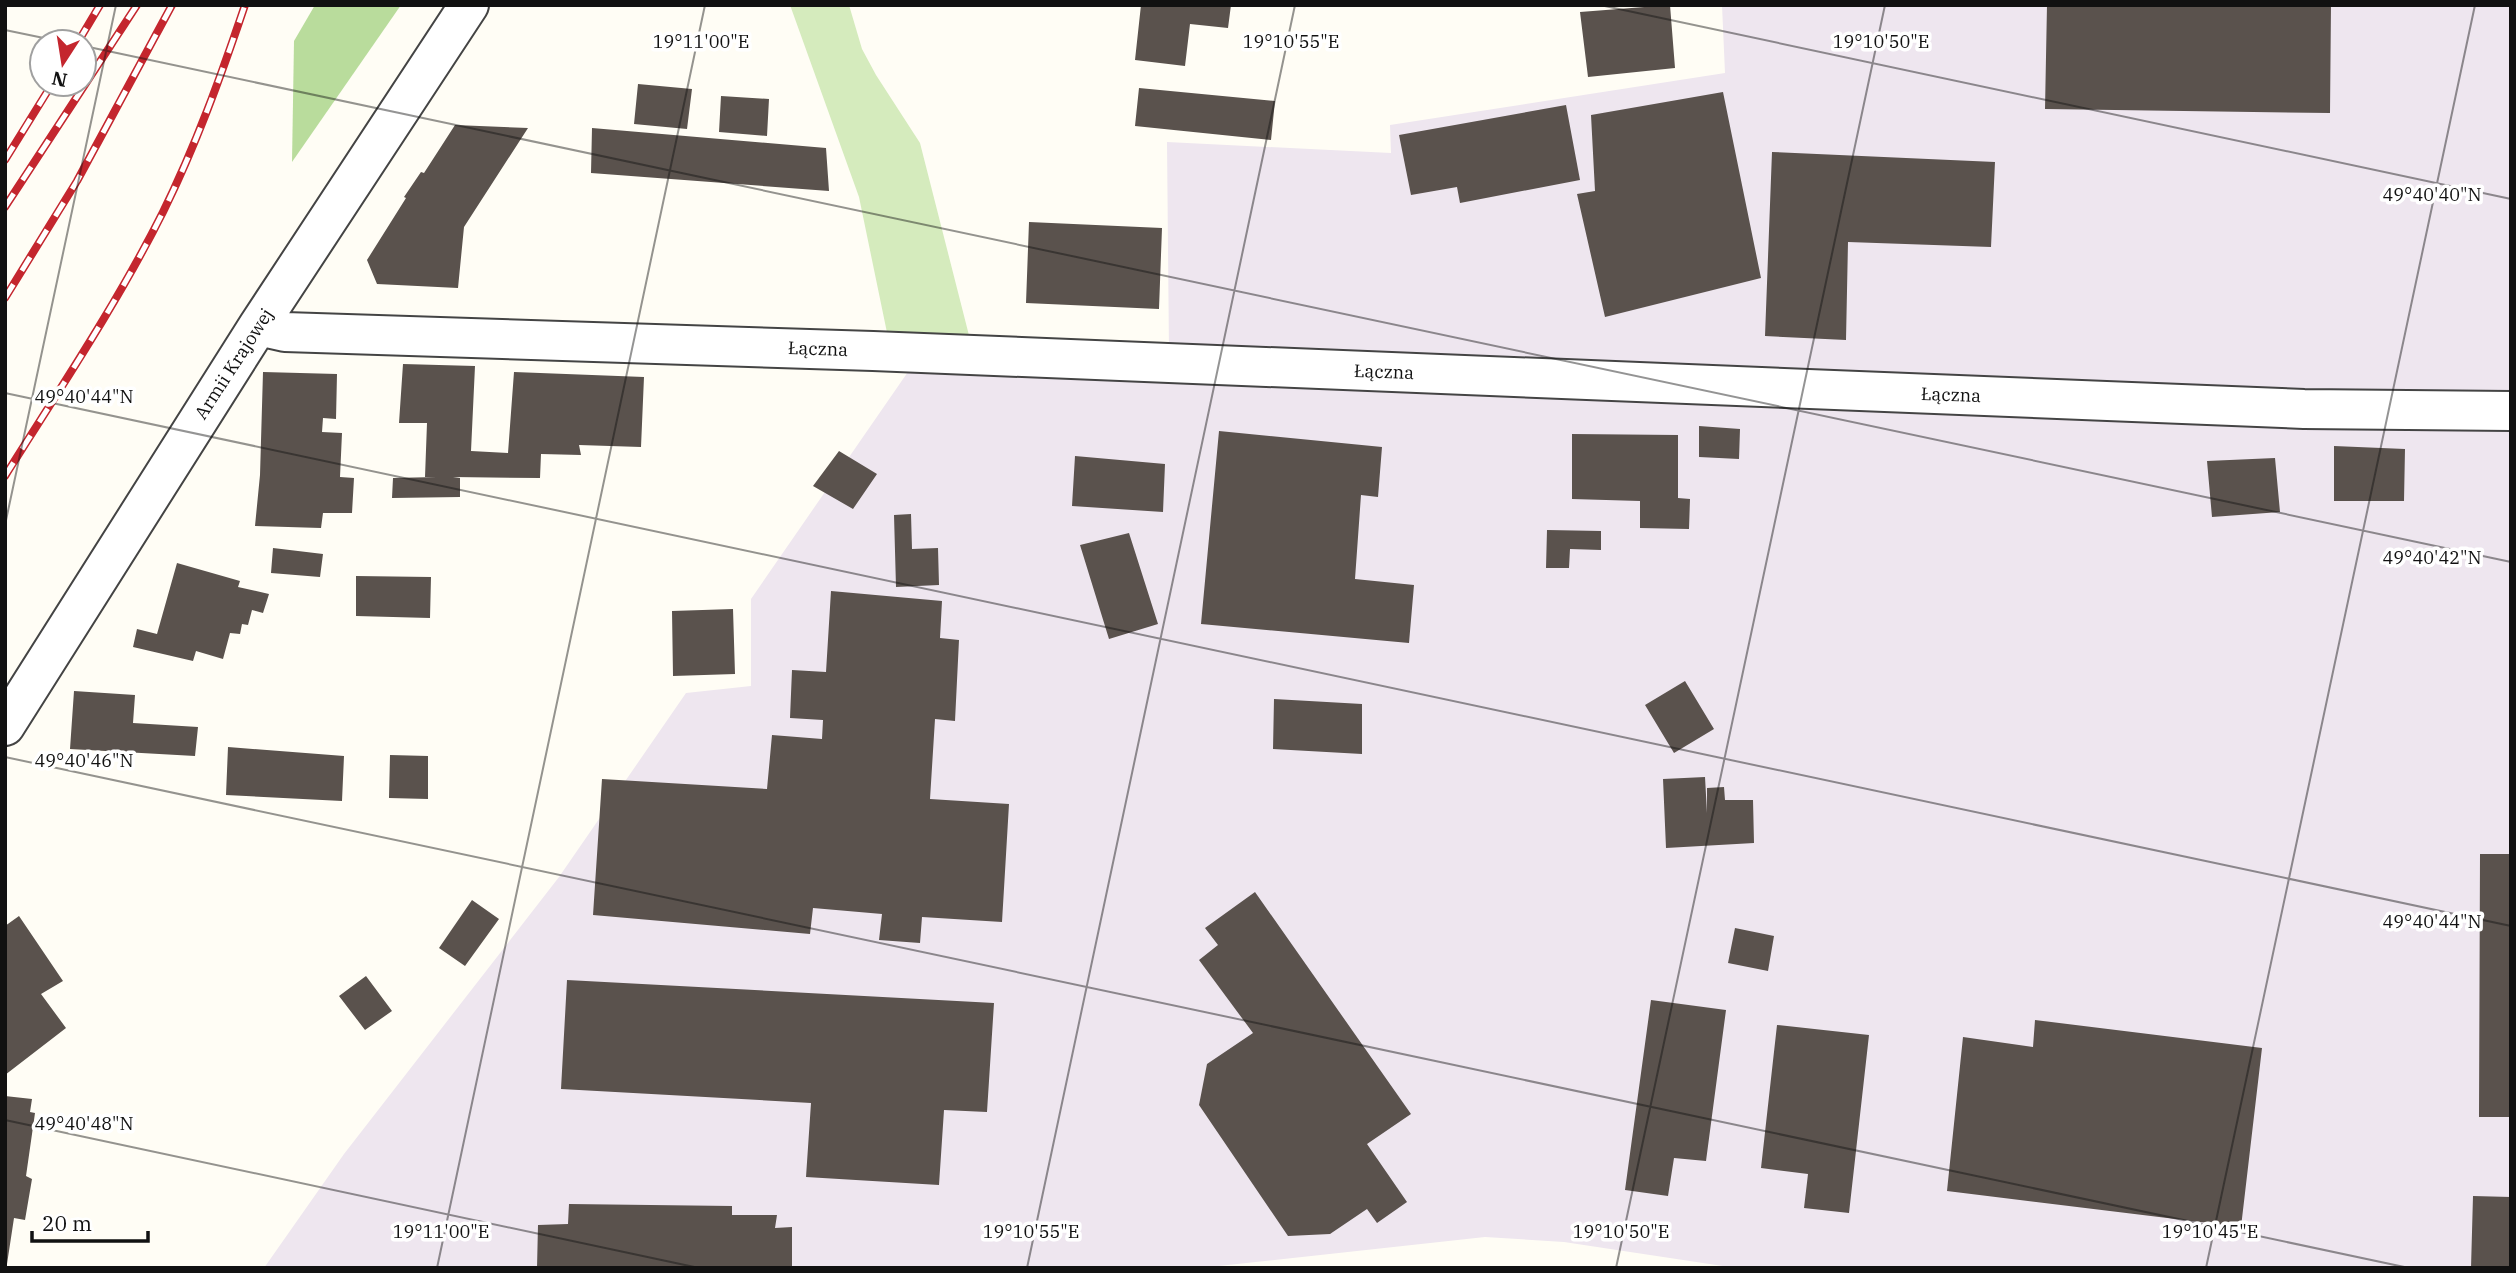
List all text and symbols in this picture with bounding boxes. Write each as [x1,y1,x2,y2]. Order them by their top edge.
north arrow [28,28,98,98]
text: 19°11'00"E [653,30,749,53]
text: 19°10'55"E [1243,30,1339,53]
text: 19°10'50"E [1833,30,1929,53]
text: N [50,66,69,93]
text: 49°40'40"N [2383,183,2482,206]
street label: Armii Krajowej [189,304,278,424]
street label: Łączna [788,336,849,361]
street label: Łączna [1354,359,1415,384]
street label: Łączna [1921,382,1982,407]
text: 49°40'44"N [35,385,134,408]
text: 49°40'42"N [2383,546,2482,569]
text: 49°40'46"N [35,749,134,772]
text: 49°40'44"N [2383,910,2482,933]
text: 49°40'48"N [35,1112,134,1135]
scale bar [32,1200,147,1244]
text: 20 m [42,1209,92,1237]
text: 19°11'00"E [393,1220,489,1243]
text: 19°10'55"E [983,1220,1079,1243]
text: 19°10'50"E [1573,1220,1669,1243]
text: 19°10'45"E [2162,1220,2258,1243]

